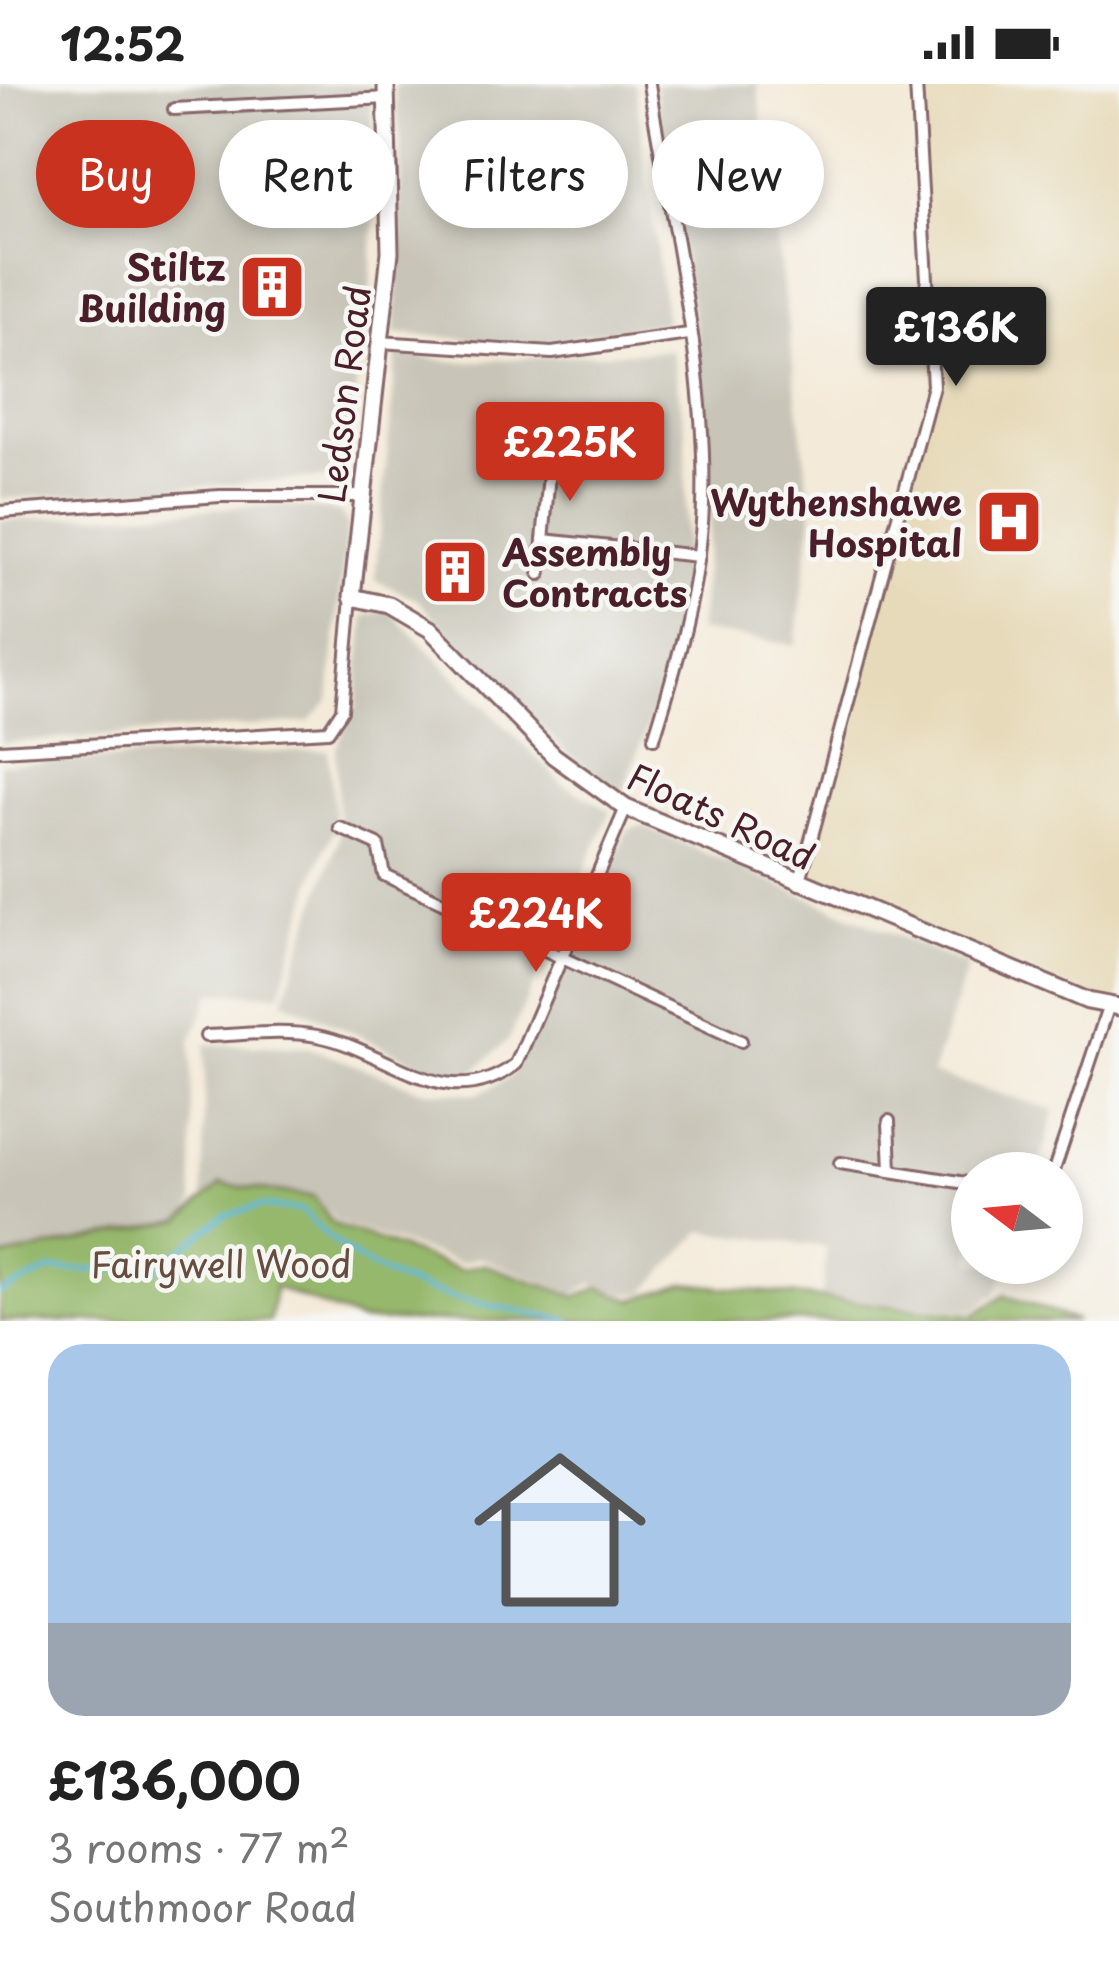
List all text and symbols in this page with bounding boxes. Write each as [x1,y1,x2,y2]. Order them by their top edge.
text: 12:52 [60,8,185,76]
chip: Buy [36,120,195,228]
chip: Rent [219,120,395,228]
chip: Filters [419,120,628,228]
chip: New [652,120,824,228]
place label: Stiltz Building [78,239,226,334]
building icon: Stiltz Building [237,252,307,322]
street label: Ledson Road [303,282,383,506]
pin: £136K [872,287,1040,389]
text: £136K [893,296,1019,355]
pin: £225K [486,402,654,504]
text: £225K [503,411,637,470]
place label: Wythenshawe Hospital [710,474,962,569]
hospital icon: Wythenshawe Hospital [974,487,1044,557]
place label: Assembly Contracts [501,524,687,619]
building icon: Assembly Contracts [420,537,490,607]
street label: Floats Road [619,748,825,882]
pin: £224K [452,873,620,975]
text: £224K [469,882,603,941]
north arrow [951,1152,1083,1284]
map controls [951,1152,1083,1284]
park label: Fairywell Wood [90,1236,352,1290]
icon: home [452,1422,668,1638]
text: £136,000 [48,1740,301,1817]
text: 3 rooms · 77 m² [48,1817,350,1876]
text: Southmoor Road [48,1876,357,1935]

